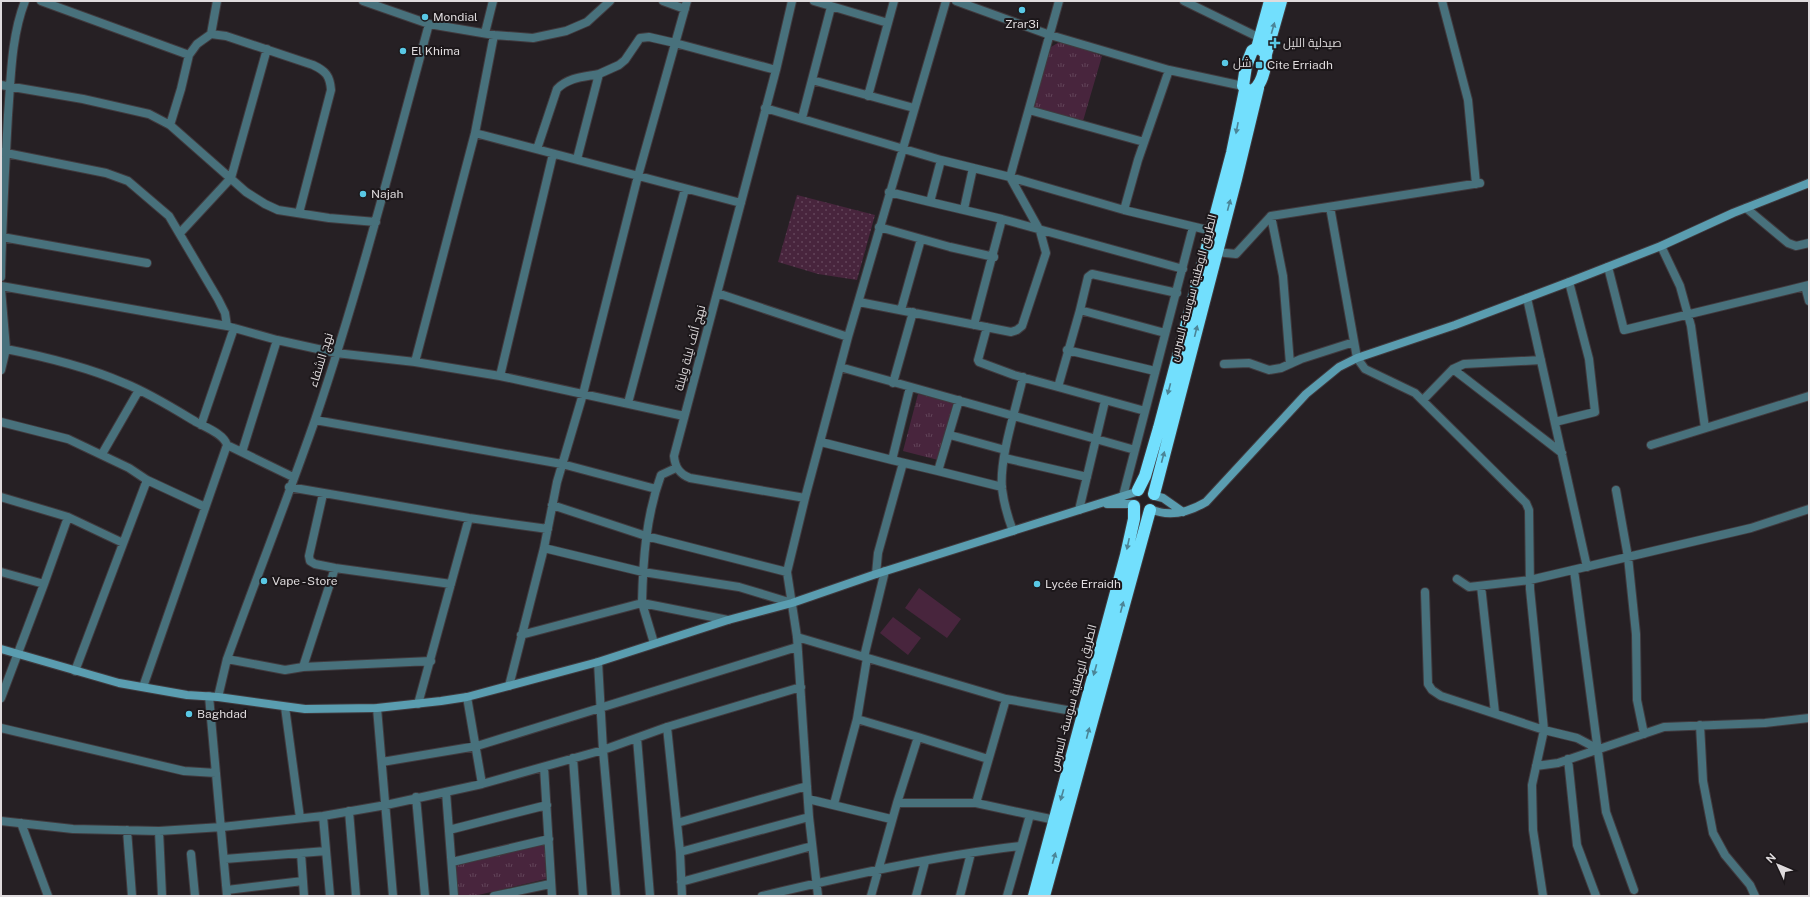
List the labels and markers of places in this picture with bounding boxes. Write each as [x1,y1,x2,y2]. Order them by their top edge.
marker: Zrar3i [1017,5,1027,15]
place label: Mondial [433,10,478,24]
marker: Mondial [420,12,430,22]
place label: Zrar3i [1005,17,1039,31]
place label: صيدلية الليل [1283,36,1342,50]
marker: صيدلية الليل [1270,38,1280,48]
place label: El Khima [411,44,460,58]
marker: El Khima [398,46,408,56]
place label: شل [1233,56,1251,70]
marker: شل [1220,58,1230,68]
place label: Cite Erriadh [1267,58,1333,72]
marker: Cite Erriadh [1254,60,1264,70]
place label: Najah [371,187,403,201]
marker: Najah [358,189,368,199]
place label: Vape - Store [272,574,338,588]
marker: Vape - Store [259,576,269,586]
place label: Lycée Erraidh [1045,577,1121,591]
marker: Lycée Erraidh [1032,579,1042,589]
place label: Baghdad [197,707,247,721]
marker: Baghdad [184,709,194,719]

